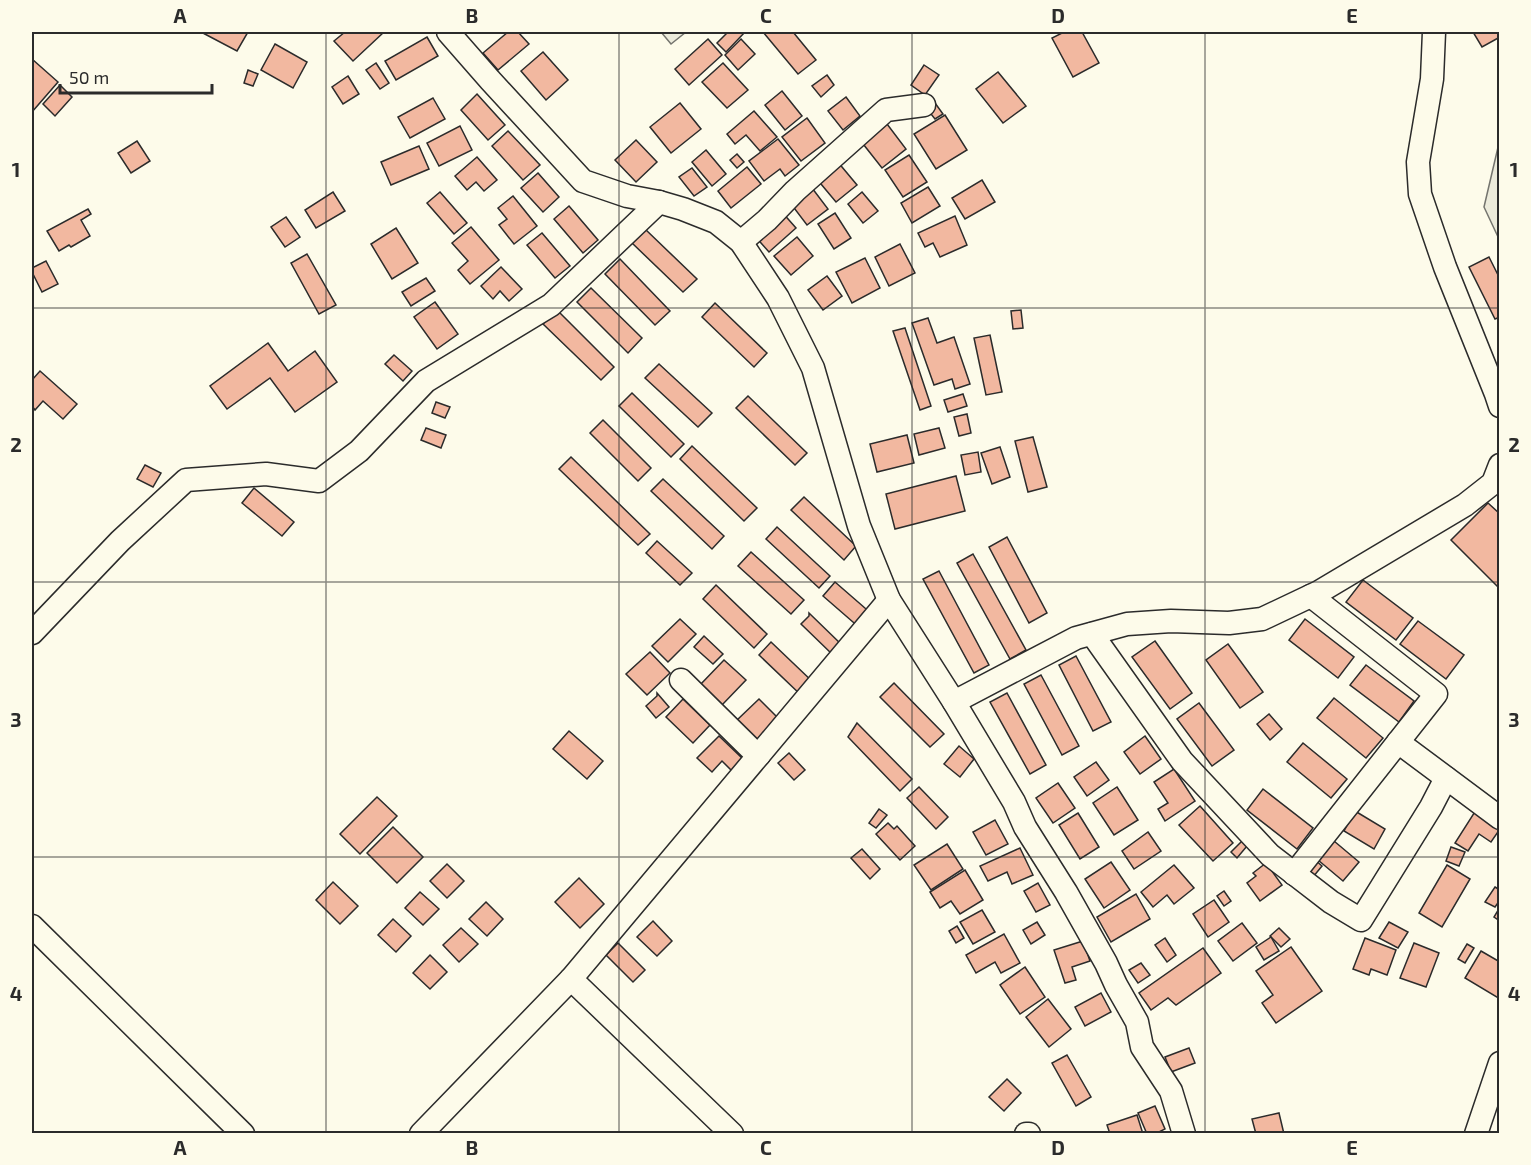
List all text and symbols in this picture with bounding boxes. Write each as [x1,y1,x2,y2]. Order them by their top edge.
text: A [173,3,187,27]
text: B [466,3,478,27]
text: C [760,3,772,27]
text: D [1051,3,1065,27]
text: E [1346,3,1358,27]
scale bar [60,57,212,95]
text: 50 m [69,66,109,88]
text: 1 [12,157,20,181]
text: 1 [1510,157,1518,181]
text: 2 [10,432,22,456]
text: 2 [1508,432,1520,456]
text: 3 [10,707,22,731]
text: 3 [1508,707,1520,731]
text: 4 [10,981,23,1005]
text: 4 [1508,981,1521,1005]
text: A [173,1135,187,1159]
text: B [466,1135,478,1159]
text: C [760,1135,772,1159]
text: D [1051,1135,1065,1159]
text: E [1346,1135,1358,1159]

